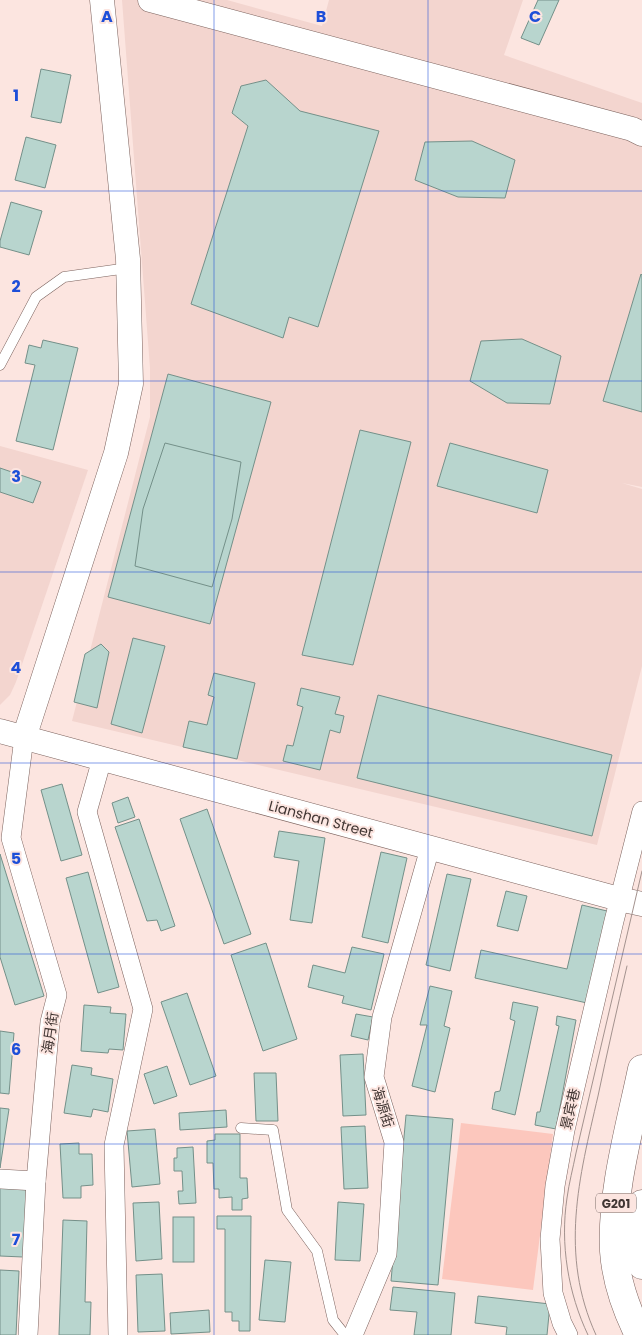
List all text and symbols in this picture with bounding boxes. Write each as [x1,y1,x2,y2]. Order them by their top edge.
text: A [101,5,113,28]
text: B [316,5,326,28]
text: C [529,5,541,28]
text: 1 [13,84,19,107]
text: 2 [11,275,21,298]
text: 3 [11,465,21,488]
text: 4 [11,656,22,679]
street label: Lianshan Street [267,795,375,843]
text: 5 [11,847,21,870]
street label: 海月街 [37,1011,63,1055]
text: 6 [11,1038,21,1061]
street label: 海源街 [367,1084,399,1130]
street label: 景宾巷 [556,1086,584,1132]
road number: G201 [596,1194,636,1212]
text: 7 [12,1228,21,1251]

